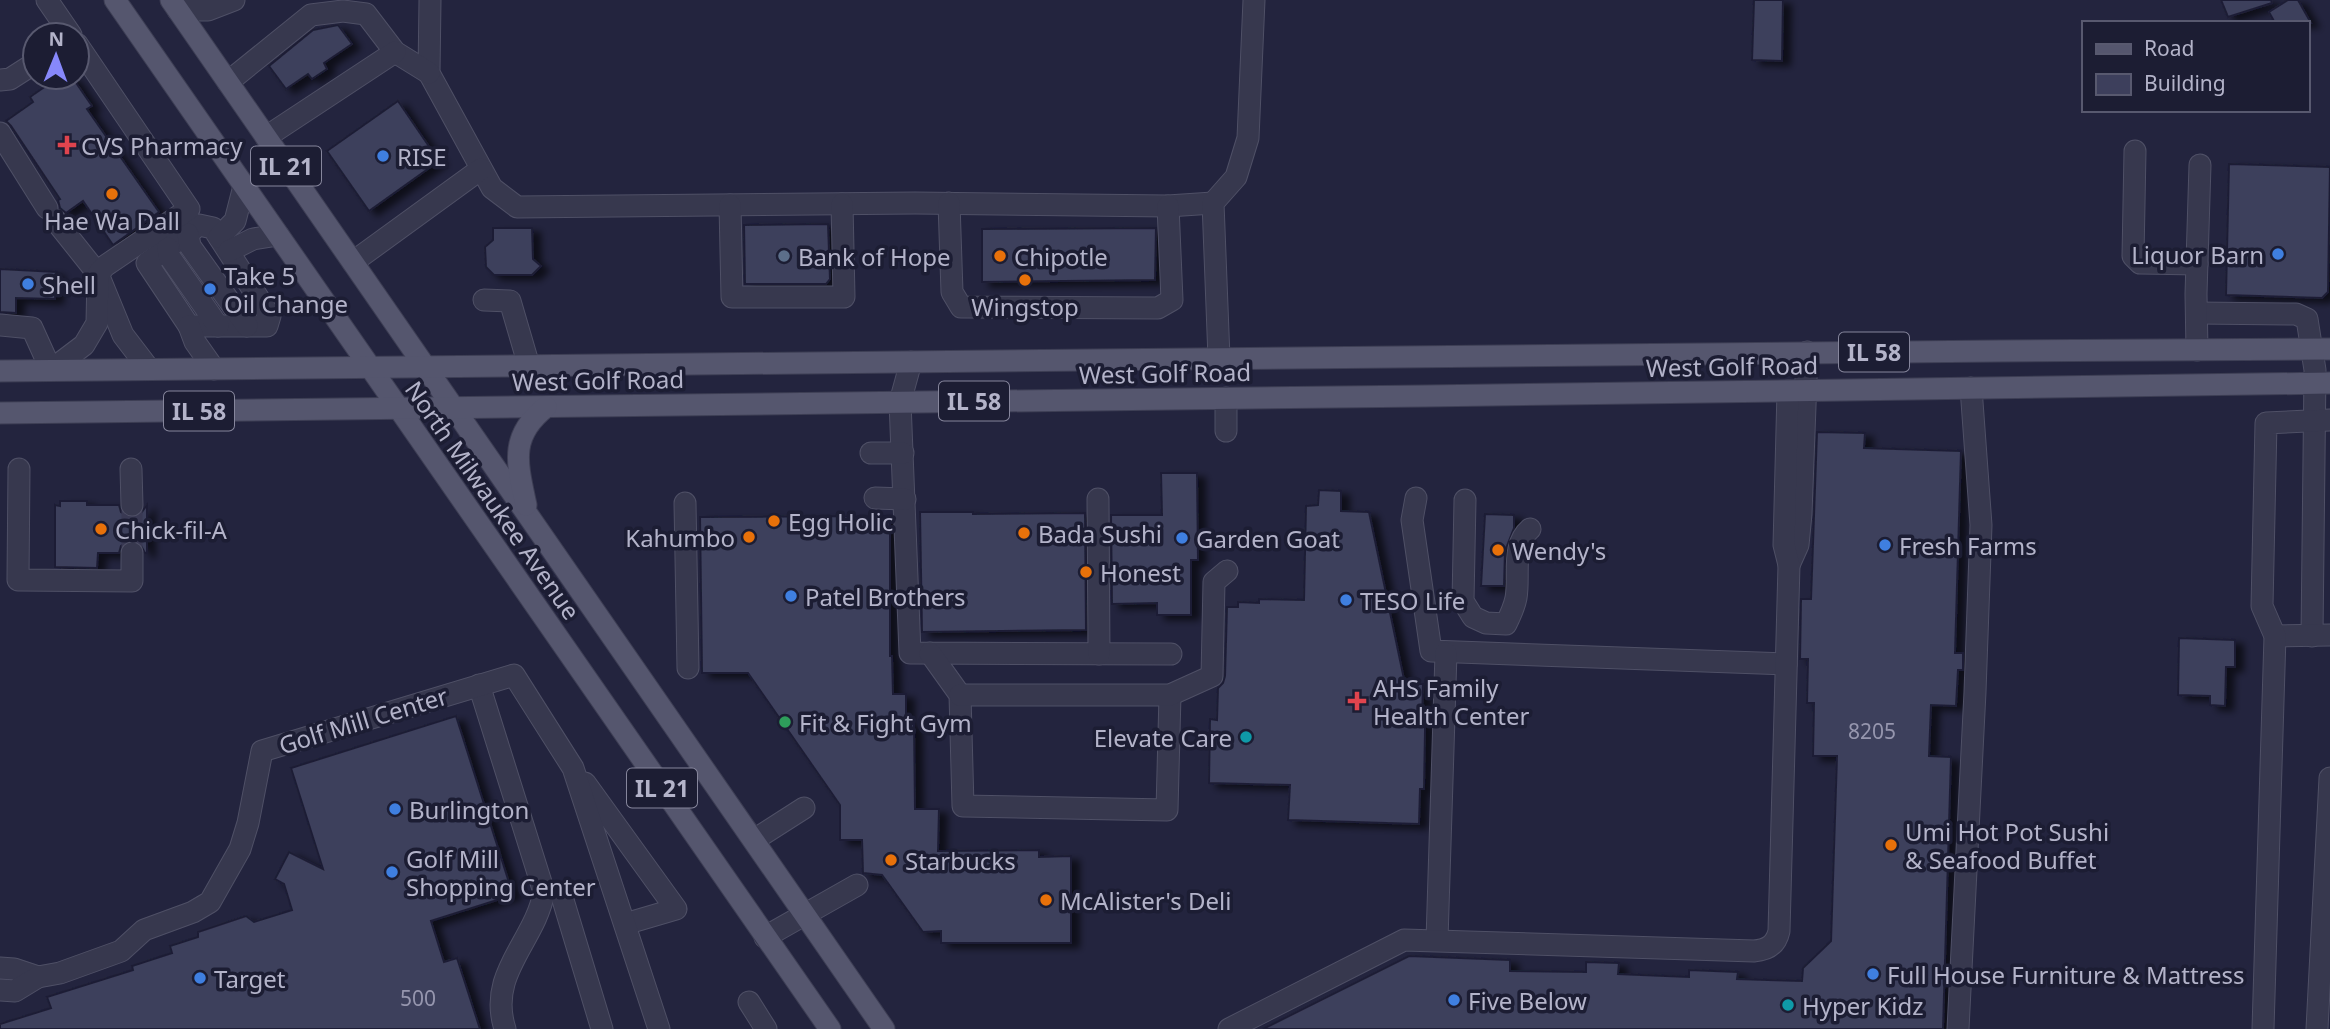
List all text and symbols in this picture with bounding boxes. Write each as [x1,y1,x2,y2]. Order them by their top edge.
north arrow [21,21,91,91]
legend [2082,21,2309,112]
text: N [48,26,64,52]
text: Road [2144,34,2194,62]
text: Building [2144,69,2226,97]
place label: CVS Pharmacy [81,129,243,162]
marker: CVS Pharmacy [59,137,75,153]
place label: RISE [397,140,447,173]
road number: IL 21 [251,146,321,186]
marker: RISE [375,148,391,164]
marker: Hae Wa Dall [104,186,120,202]
place label: Hae Wa Dall [44,204,180,237]
place label: Liquor Barn [2131,238,2264,271]
place label: Bank of Hope [798,240,951,273]
place label: Chipotle [1014,240,1108,273]
marker: Liquor Barn [2270,246,2286,262]
marker: Bank of Hope [776,248,792,264]
marker: Chipotle [992,248,1008,264]
place label: Take 5 Oil Change [224,259,348,320]
place label: Shell [42,268,96,301]
marker: Wingstop [1017,272,1033,288]
marker: Shell [20,276,36,292]
marker: Take 5 Oil Change [202,281,218,297]
place label: Wingstop [971,290,1079,323]
road number: IL 58 [1839,332,1909,372]
street label: West Golf Road [1646,348,1818,384]
street label: West Golf Road [1079,355,1251,391]
street label: West Golf Road [512,362,684,398]
street label: North Milwaukee Avenue [398,374,588,626]
road number: IL 58 [939,382,1009,420]
road number: IL 58 [164,392,234,430]
place label: Egg Holic [788,505,893,538]
place label: Chick-fil-A [115,513,228,546]
marker: Egg Holic [766,513,782,529]
place label: Bada Sushi [1038,517,1162,550]
marker: Chick-fil-A [93,521,109,537]
place label: Kahumbo [625,521,735,554]
place label: Garden Goat [1196,522,1340,555]
marker: Bada Sushi [1016,525,1032,541]
marker: Kahumbo [741,529,757,545]
place label: Fresh Farms [1899,529,2037,562]
marker: Garden Goat [1174,530,1190,546]
place label: Wendy's [1512,534,1606,567]
marker: Fresh Farms [1877,537,1893,553]
marker: Wendy's [1490,542,1506,558]
place label: Honest [1100,556,1181,589]
marker: Honest [1078,564,1094,580]
place label: Patel Brothers [805,580,966,613]
place label: TESO Life [1360,584,1465,617]
marker: Patel Brothers [783,588,799,604]
marker: TESO Life [1338,592,1354,608]
place label: AHS Family Health Center [1373,671,1529,732]
street label: Golf Mill Center [275,679,452,761]
marker: AHS Family Health Center [1347,691,1367,711]
place label: Fit & Fight Gym [799,706,972,739]
marker: Fit & Fight Gym [777,714,793,730]
house number: 8205 [1848,717,1896,745]
place label: Elevate Care [1094,721,1232,754]
marker: Elevate Care [1238,729,1254,745]
road number: IL 21 [627,768,697,808]
place label: Burlington [409,793,529,826]
marker: Burlington [387,801,403,817]
place label: Umi Hot Pot Sushi & Seafood Buffet [1905,815,2109,876]
marker: Umi Hot Pot Sushi & Seafood Buffet [1883,837,1899,853]
place label: Golf Mill Shopping Center [406,842,596,903]
place label: Starbucks [905,844,1016,877]
marker: Starbucks [883,852,899,868]
marker: Golf Mill Shopping Center [384,864,400,880]
place label: McAlister's Deli [1060,884,1231,917]
marker: McAlister's Deli [1038,892,1054,908]
place label: Full House Furniture & Mattress [1887,958,2245,991]
place label: Target [214,962,286,995]
marker: Full House Furniture & Mattress [1865,966,1881,982]
marker: Target [192,970,208,986]
house number: 500 [400,984,436,1012]
place label: Five Below [1468,984,1587,1017]
place label: Hyper Kidz [1802,989,1924,1022]
marker: Five Below [1446,992,1462,1008]
marker: Hyper Kidz [1780,997,1796,1013]

